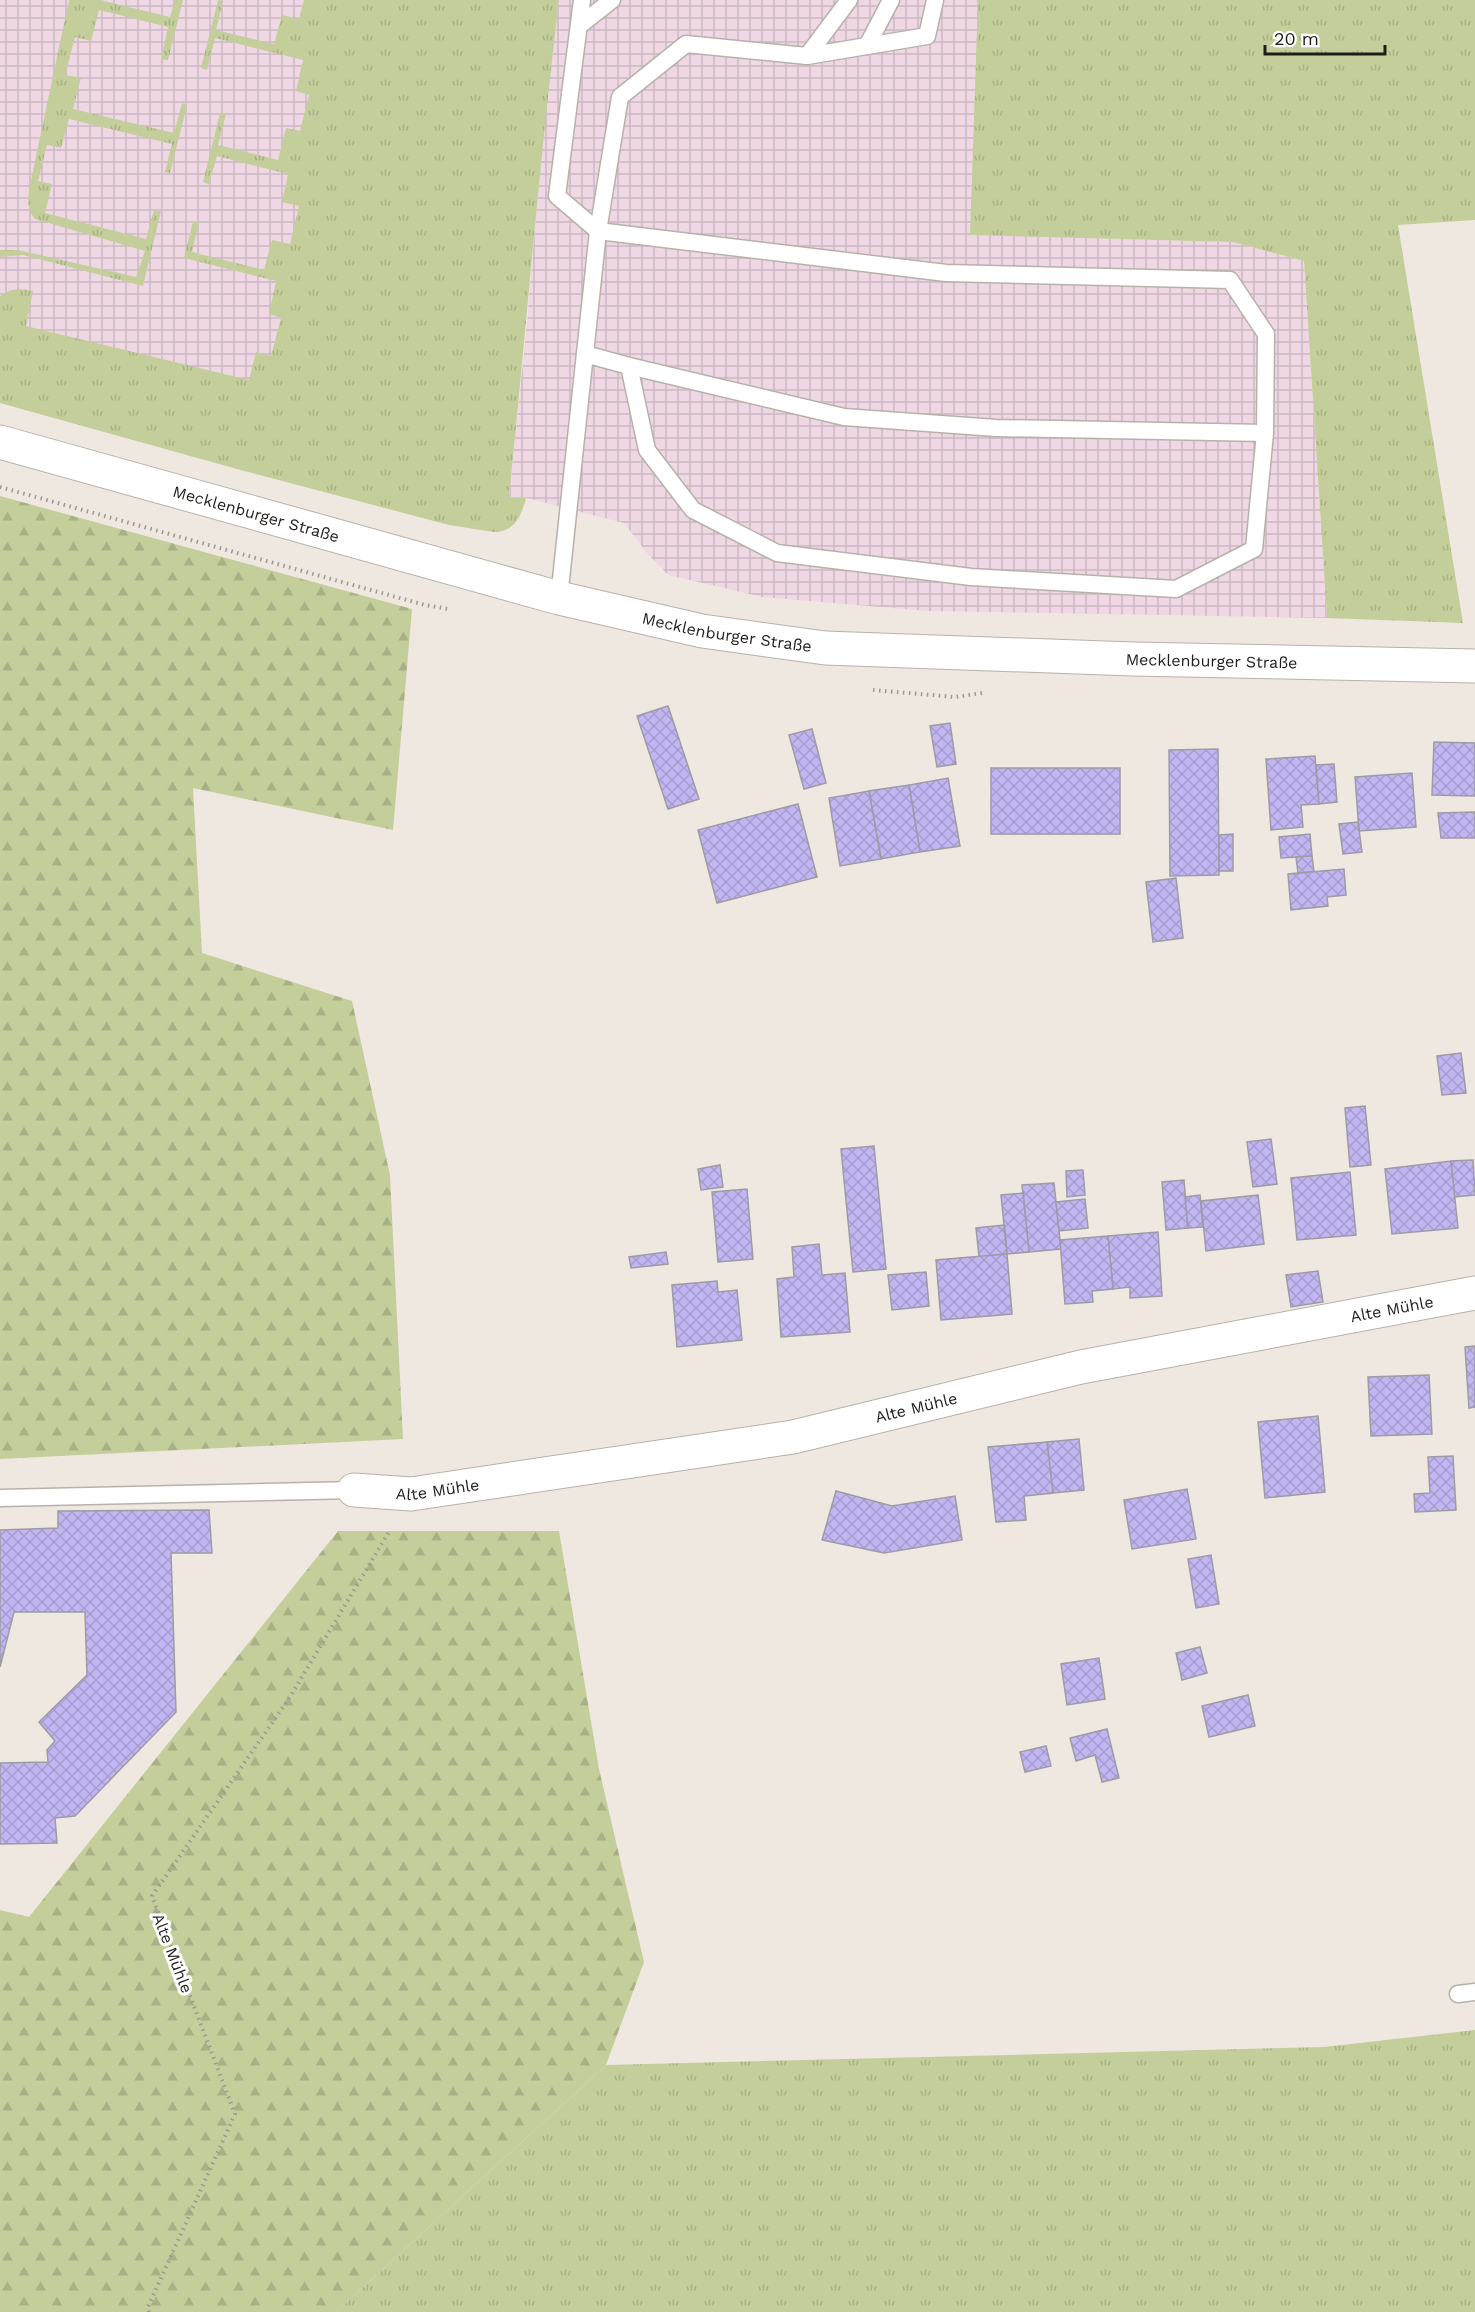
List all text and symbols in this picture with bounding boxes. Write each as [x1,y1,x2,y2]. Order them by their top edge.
scale bar [1265,18,1385,56]
text: 20 m [1274,28,1319,49]
street label: Mecklenburger Straße [171,482,341,546]
street label: Mecklenburger Straße [640,609,813,656]
street label: Mecklenburger Straße [1125,650,1298,672]
street label: Alte Mühle [1349,1292,1435,1326]
street label: Alte Mühle [873,1388,959,1427]
street label: Alte Mühle [395,1475,481,1504]
street label: Alte Mühle [149,1911,196,1996]

